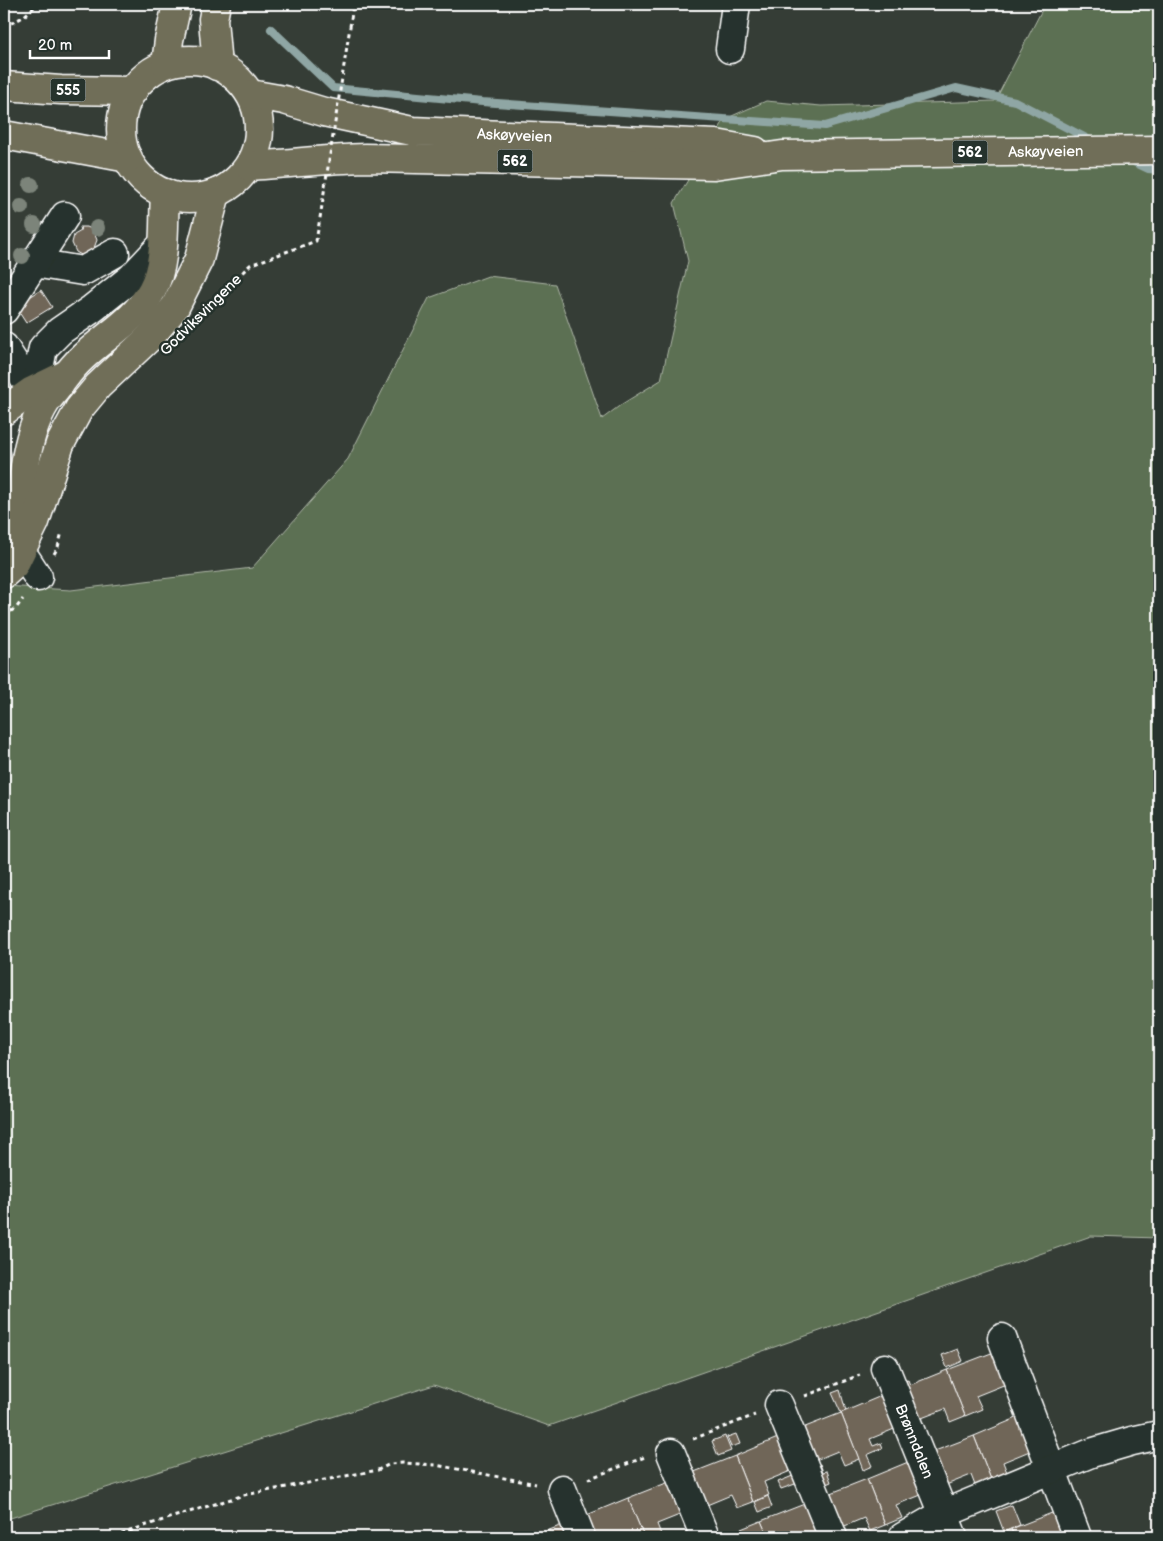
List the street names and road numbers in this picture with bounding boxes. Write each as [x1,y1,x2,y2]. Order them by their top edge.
road number: 555 [50,78,86,102]
street label: Askøyveien [477,124,553,146]
road number: 562 [952,140,988,163]
street label: Askøyveien [1008,142,1084,161]
road number: 562 [498,150,532,172]
street label: Godviksvingene [156,270,246,360]
street label: Brønndalen [891,1401,938,1481]

